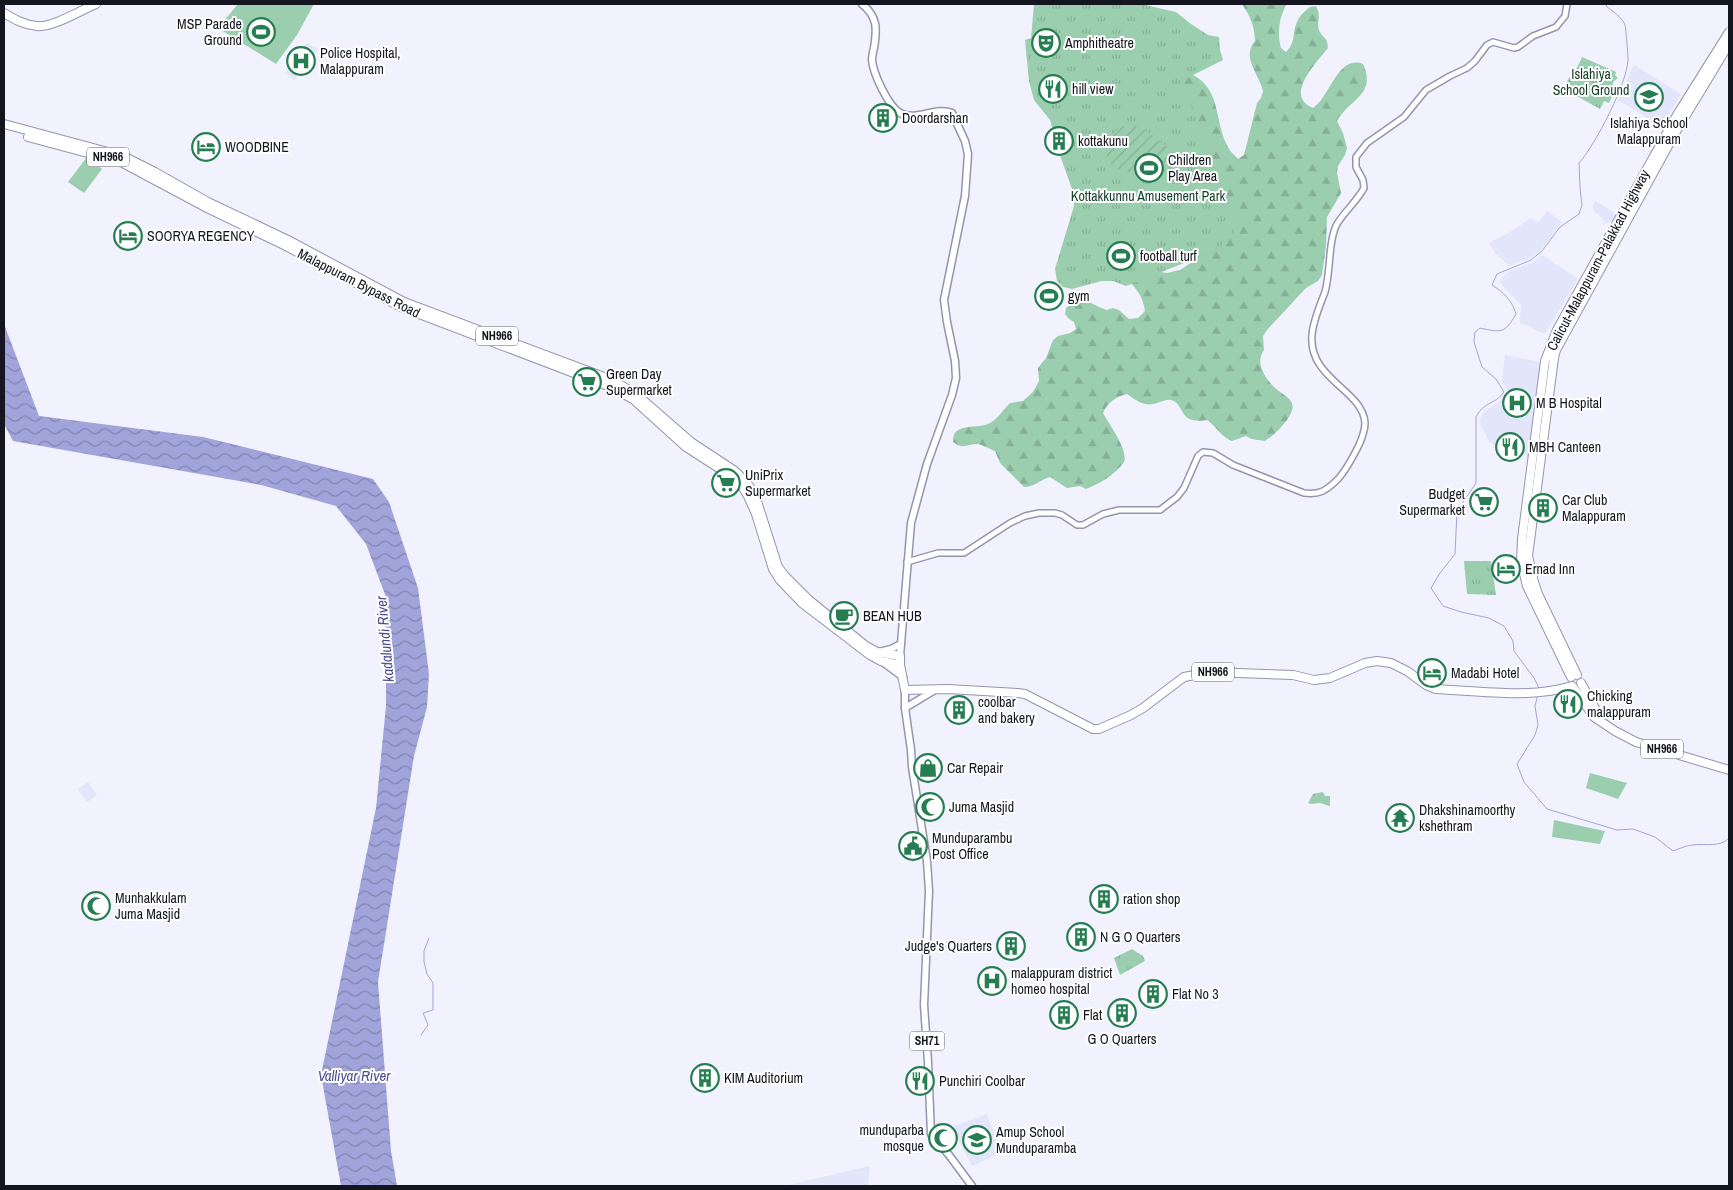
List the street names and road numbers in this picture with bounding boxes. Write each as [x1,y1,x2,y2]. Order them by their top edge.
road number: NH966 [87,148,129,166]
street label: Calicut-Malappuram-Palakkad Highway [1543,166,1654,354]
street label: Malappuram Bypass Road [295,244,423,322]
road number: NH966 [476,326,518,346]
road number: NH966 [1192,662,1234,682]
road number: NH966 [1641,740,1683,759]
road number: SH71 [910,1032,944,1050]

